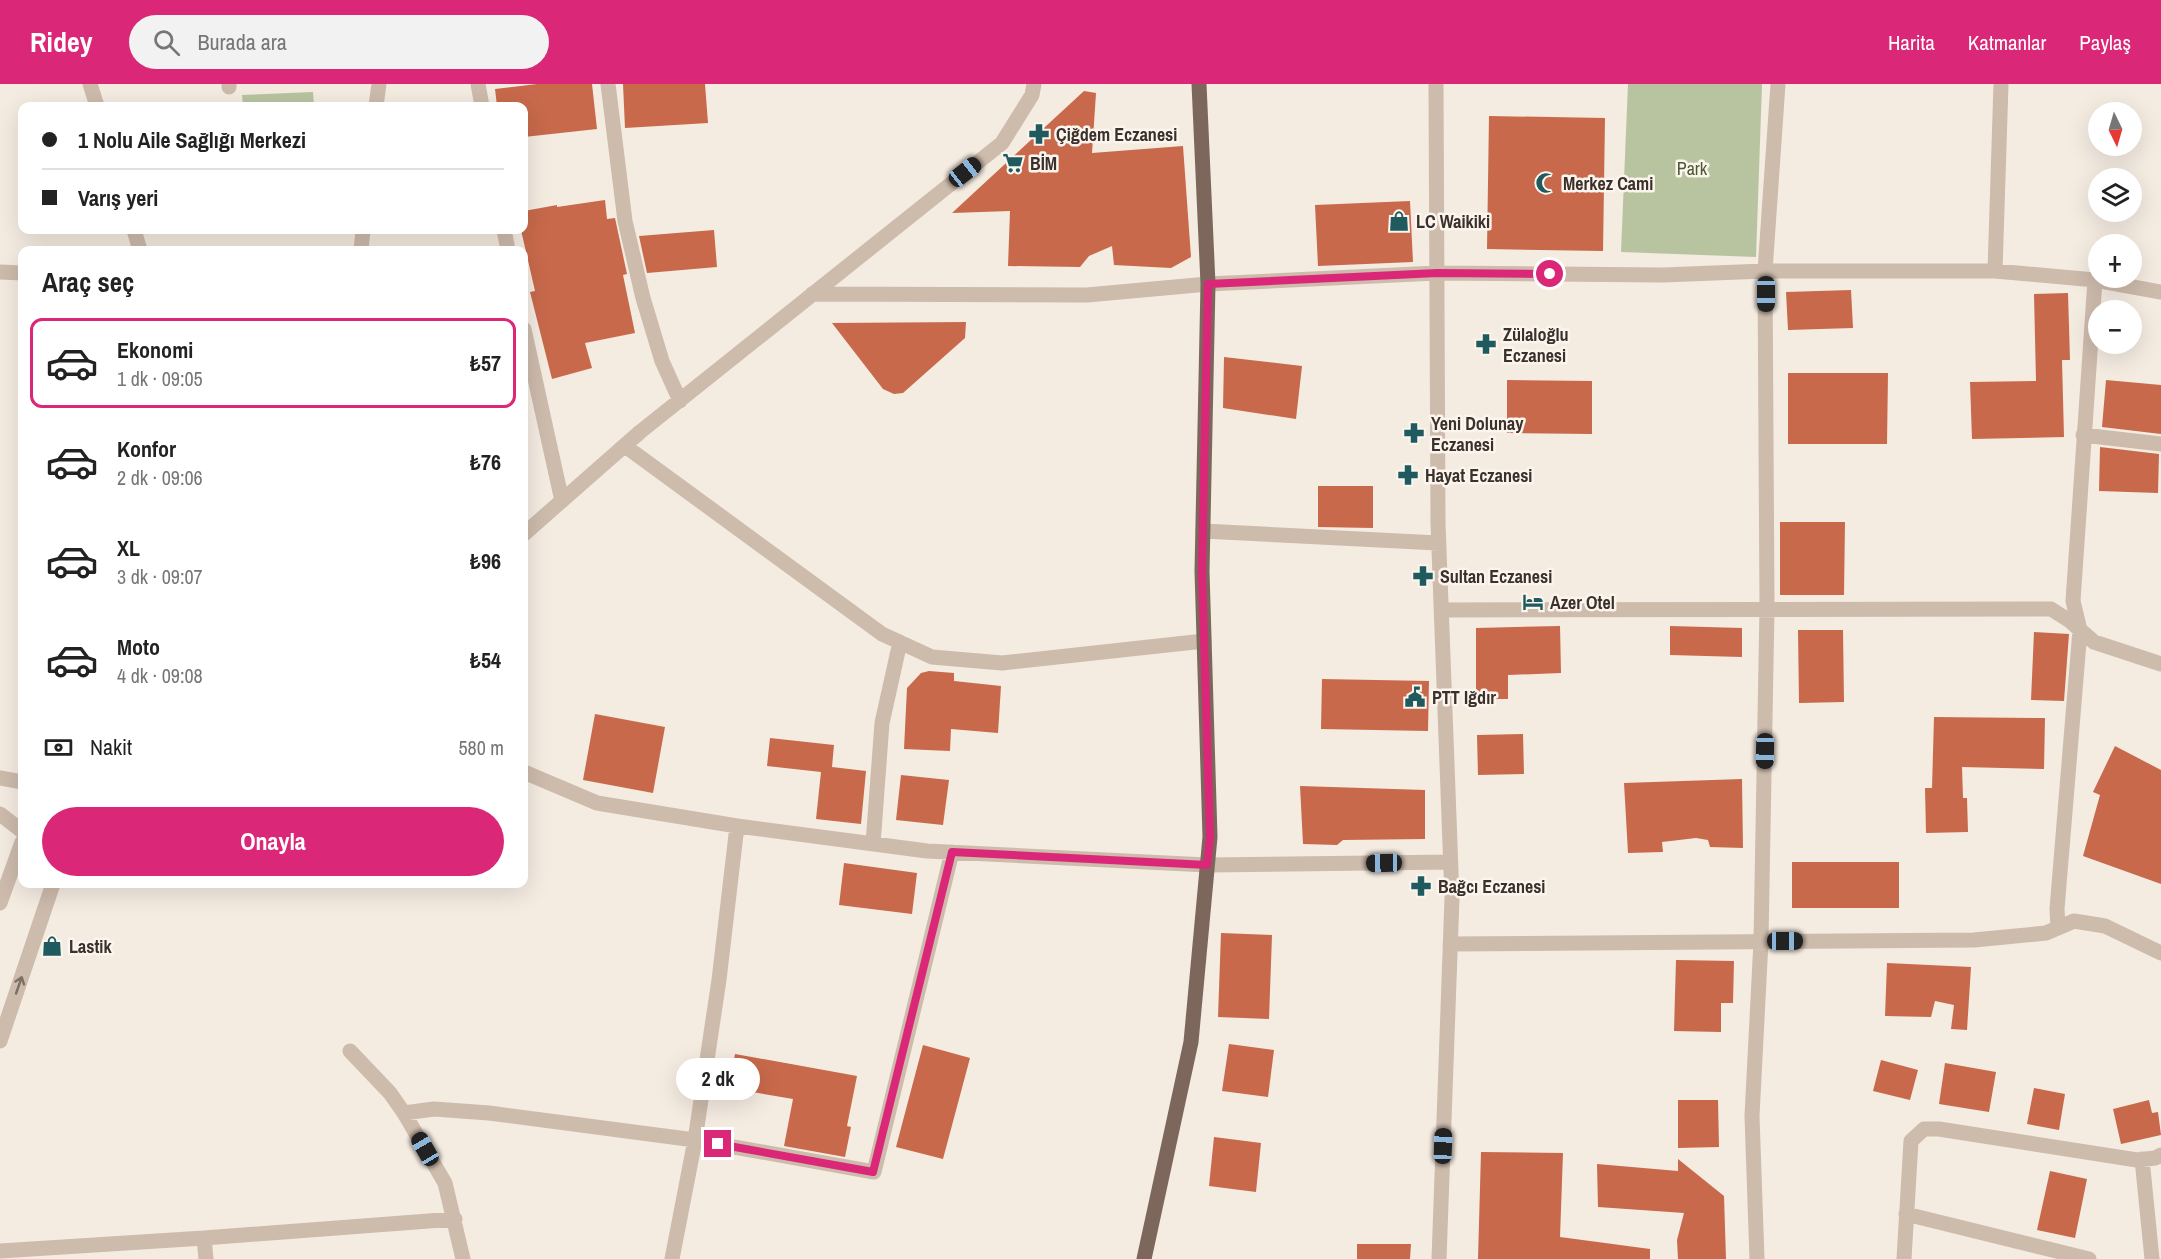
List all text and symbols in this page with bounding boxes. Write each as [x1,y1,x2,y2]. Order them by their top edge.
search box [129,15,549,69]
text: Ridey [30,23,93,61]
icon: search [150,26,183,59]
text: Burada ara [198,27,287,57]
text: Harita [1888,28,1935,57]
text: Katmanlar [1968,28,2046,57]
text: Paylaş [2079,28,2131,57]
north arrow [2088,102,2142,156]
map controls [2088,102,2142,354]
pharmacy icon: Çiğdem Eczanesi [1027,122,1051,146]
place label: Çiğdem Eczanesi [1056,122,1177,147]
text: 1 Nolu Aile Sağlığı Merkezi [78,125,306,155]
supermarket icon: BİM [1001,151,1025,175]
place label: BİM [1030,151,1057,176]
car [945,154,985,190]
park label: Park [1677,156,1708,181]
button: layers [2088,168,2142,222]
mosque icon: Merkez Cami [1534,171,1558,195]
place label: Merkez Cami [1563,171,1653,196]
text: Varış yeri [78,183,158,213]
shop icon: LC Waikiki [1387,209,1411,233]
place label: LC Waikiki [1416,209,1490,234]
button: + [2088,234,2142,288]
route start [1536,260,1563,287]
text: Araç seç [42,264,134,300]
car [1757,276,1775,312]
button: − [2088,300,2142,354]
place label: Zülaloğlu Eczanesi [1503,322,1569,368]
pharmacy icon: Zülaloğlu Eczanesi [1474,332,1498,356]
text: Ekonomi [117,335,193,365]
icon: car [45,336,99,390]
text: ₺57 [470,348,501,378]
text: 1 dk · 09:05 [117,365,203,392]
place label: Yeni Dolunay Eczanesi [1431,411,1524,457]
pharmacy icon: Yeni Dolunay Eczanesi [1402,421,1426,445]
text: Konfor [117,434,176,464]
icon: car [45,435,99,489]
text: ₺76 [470,447,501,477]
pharmacy icon: Hayat Eczanesi [1396,463,1420,487]
place label: Hayat Eczanesi [1425,463,1532,488]
text: 2 dk · 09:06 [117,464,203,491]
text: XL [117,533,140,563]
icon: car [45,534,99,588]
text: ₺96 [470,546,501,576]
text: 3 dk · 09:07 [117,563,203,590]
pharmacy icon: Sultan Eczanesi [1411,564,1435,588]
place label: Sultan Eczanesi [1440,564,1552,589]
hotel icon: Azer Otel [1521,590,1545,614]
place label: Azer Otel [1550,590,1615,615]
text: Moto [117,632,160,662]
icon: car [45,633,99,687]
text: ₺54 [470,645,501,675]
text: 4 dk · 09:08 [117,662,203,689]
public building icon: PTT Iğdır [1403,685,1427,709]
place label: PTT Iğdır [1432,685,1496,710]
icon: cash [42,731,75,764]
text: Nakit [90,732,132,762]
car [1756,733,1774,769]
text: 580 m [458,734,504,761]
button: Onayla [42,807,504,876]
car [1366,854,1402,872]
pharmacy icon: Bağcı Eczanesi [1409,874,1433,898]
place label: Bağcı Eczanesi [1438,874,1545,899]
car [1767,932,1803,950]
shop icon: Lastik [40,934,64,958]
place label: Lastik [69,934,112,959]
one-way arrow [14,976,25,995]
callout: 2 dk [676,1057,760,1099]
text: 2 dk [702,1065,734,1092]
car [1433,1128,1453,1164]
car [408,1129,442,1169]
route end [704,1130,731,1157]

